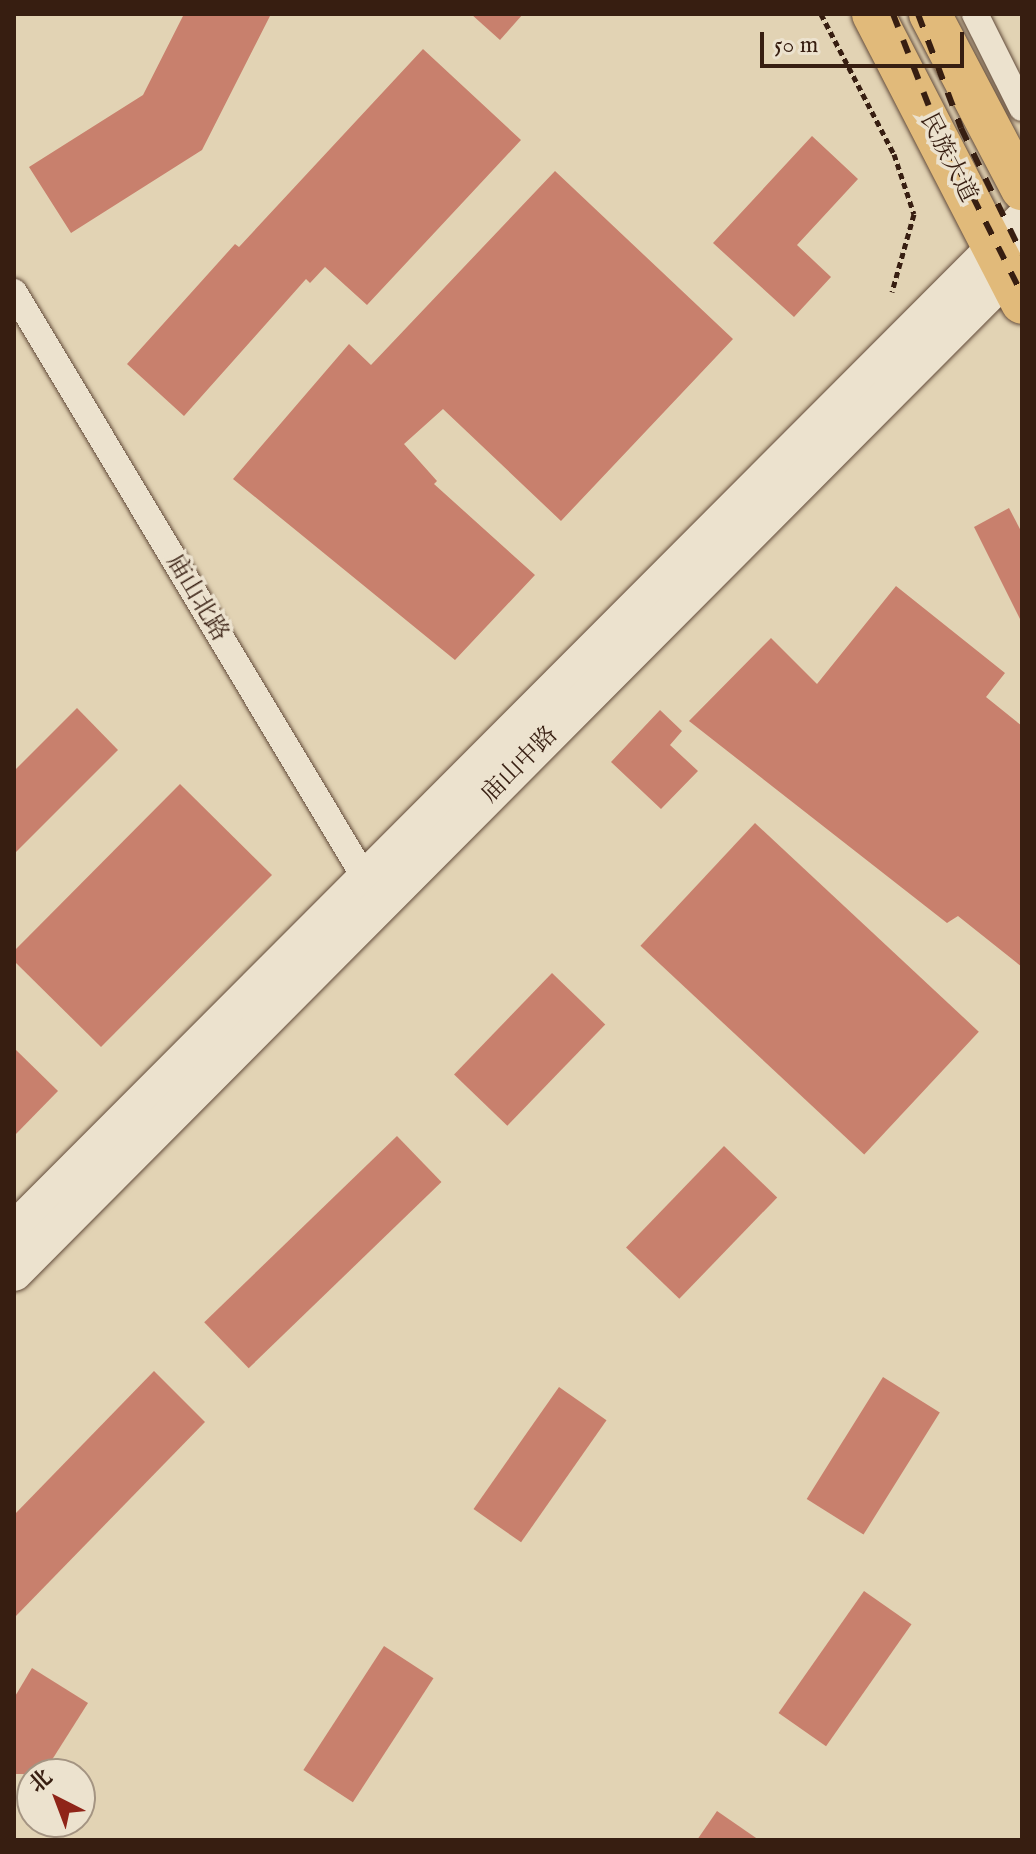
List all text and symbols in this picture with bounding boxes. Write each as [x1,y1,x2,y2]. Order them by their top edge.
scale bar [764,16,968,66]
text: 50 m [774,30,818,61]
street label: 民族大道 [913,109,983,207]
street label: 庙山北路 [160,549,234,647]
street label: 庙山中路 [476,721,564,809]
north arrow [16,1758,96,1838]
text: 北 [24,1764,59,1799]

